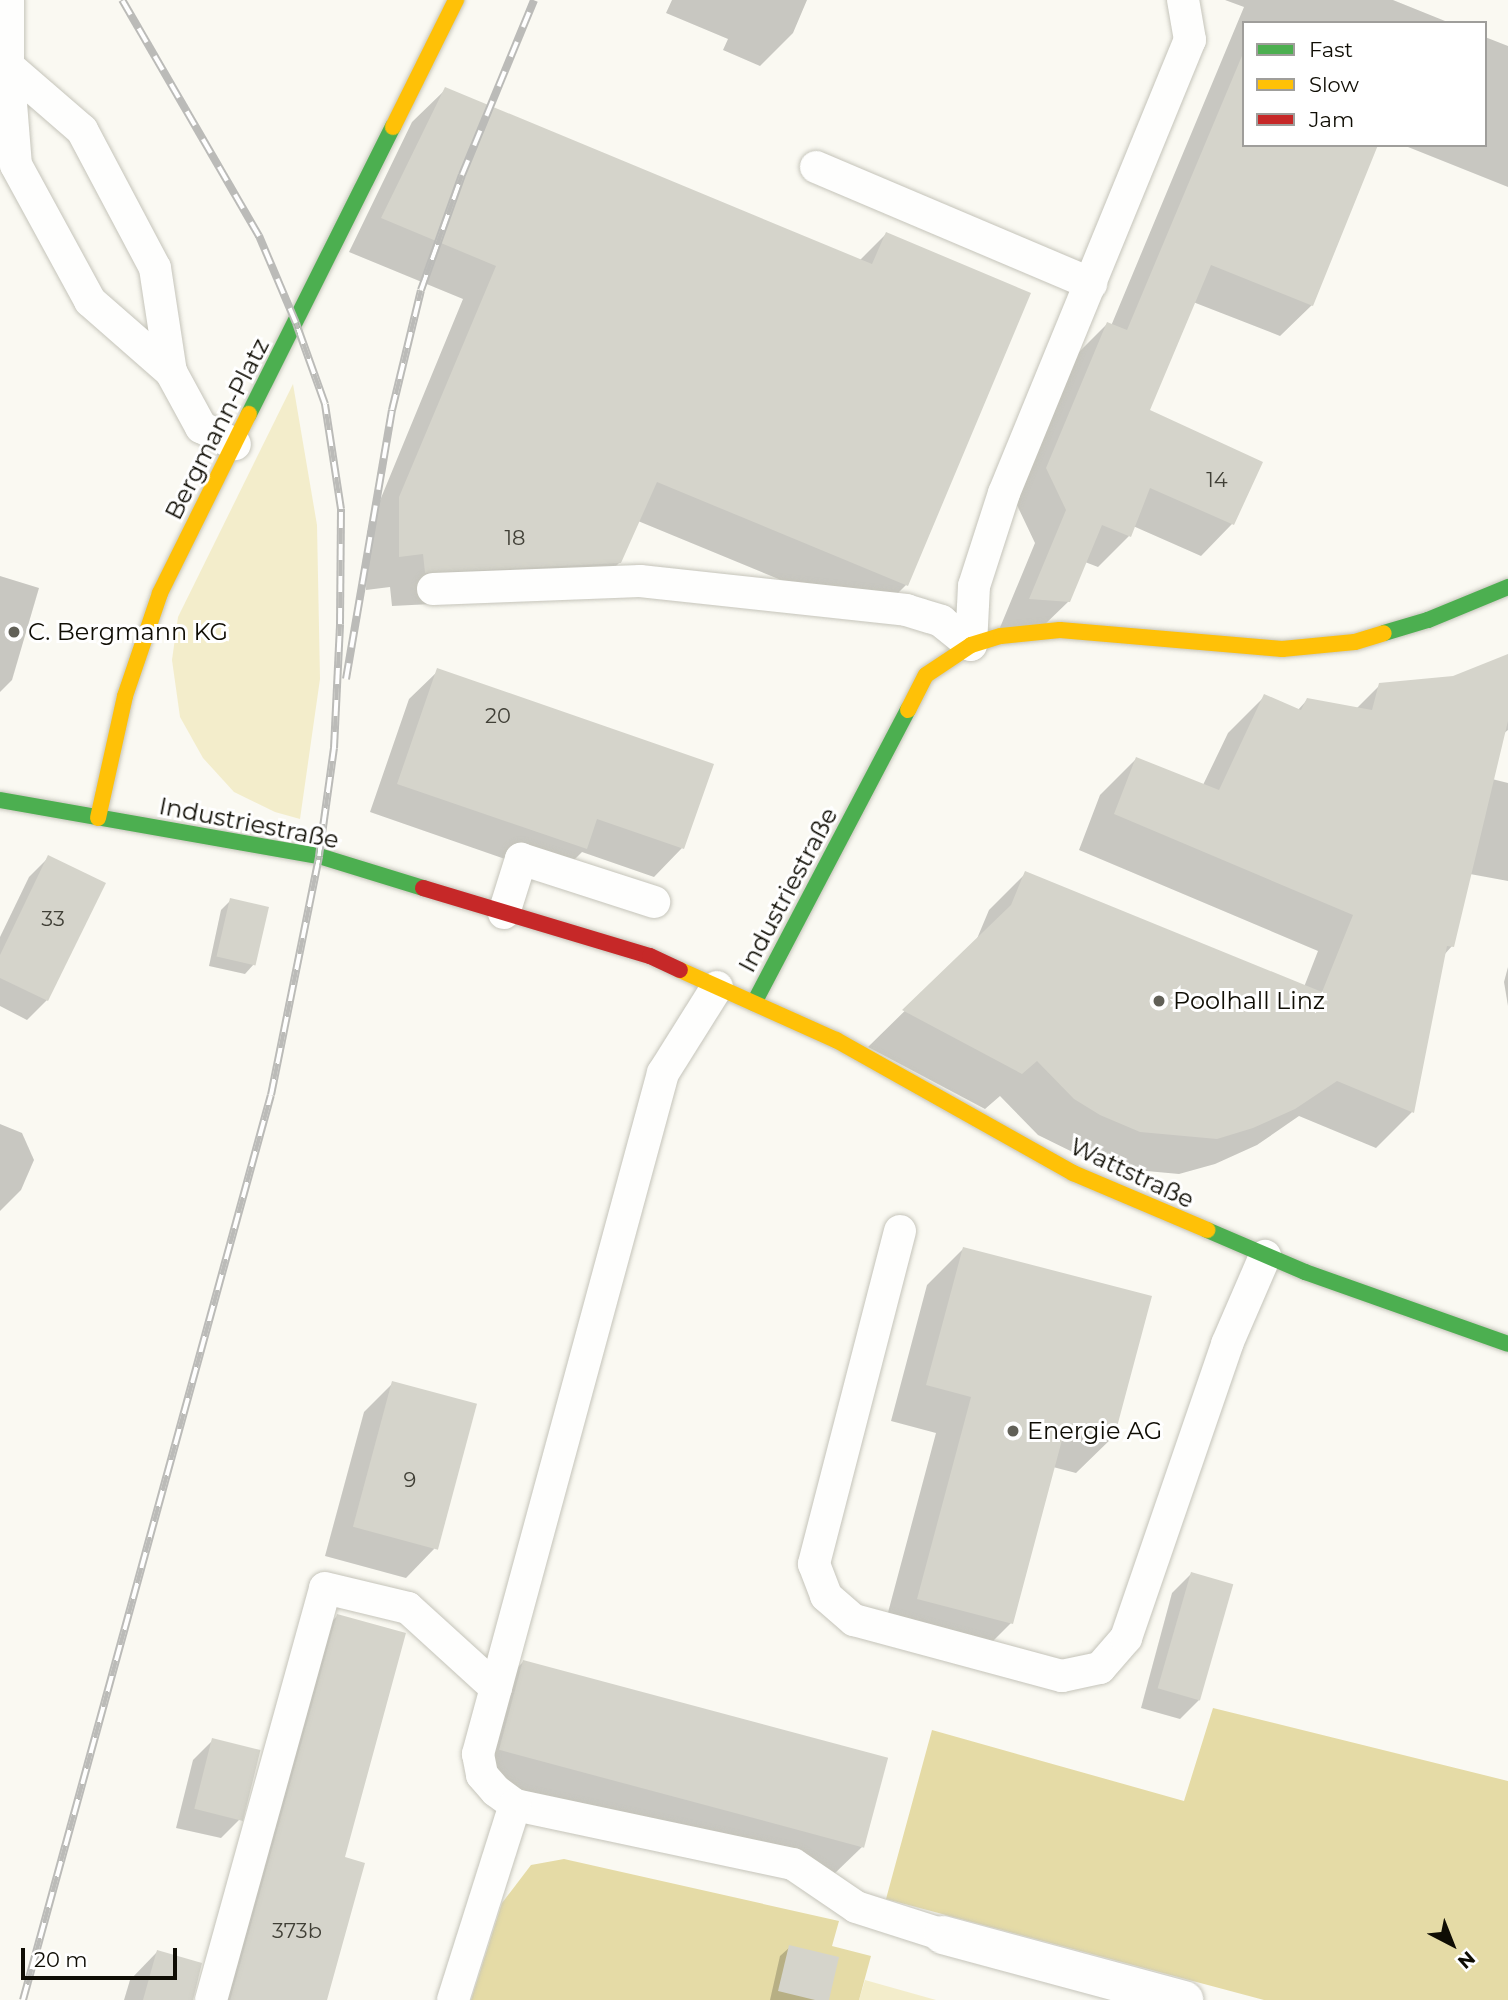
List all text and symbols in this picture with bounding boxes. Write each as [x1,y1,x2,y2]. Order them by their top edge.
legend [1242,21,1487,147]
text: Fast [1309,37,1353,62]
text: Slow [1309,72,1359,97]
text: Jam [1309,107,1354,132]
street label: Bergmann-Platz [159,334,275,524]
house number: 14 [1206,467,1228,493]
house number: 18 [505,525,525,551]
place label: C. Bergmann KG [28,618,228,646]
marker: C. Bergmann KG [6,624,22,640]
house number: 20 [485,703,511,729]
street label: Industriestraße [157,791,341,855]
street label: Industriestraße [732,803,844,977]
house number: 33 [41,906,65,932]
place label: Poolhall Linz [1173,987,1325,1015]
marker: Poolhall Linz [1151,993,1167,1009]
street label: Wattstraße [1065,1132,1199,1214]
place label: Energie AG [1027,1417,1162,1445]
marker: Energie AG [1005,1423,1021,1439]
house number: 9 [404,1467,416,1493]
north arrow [1417,1909,1487,1979]
house number: 373b [272,1918,322,1944]
scale bar [24,1934,180,1978]
text: N [1453,1946,1480,1974]
text: 20 m [34,1947,88,1972]

